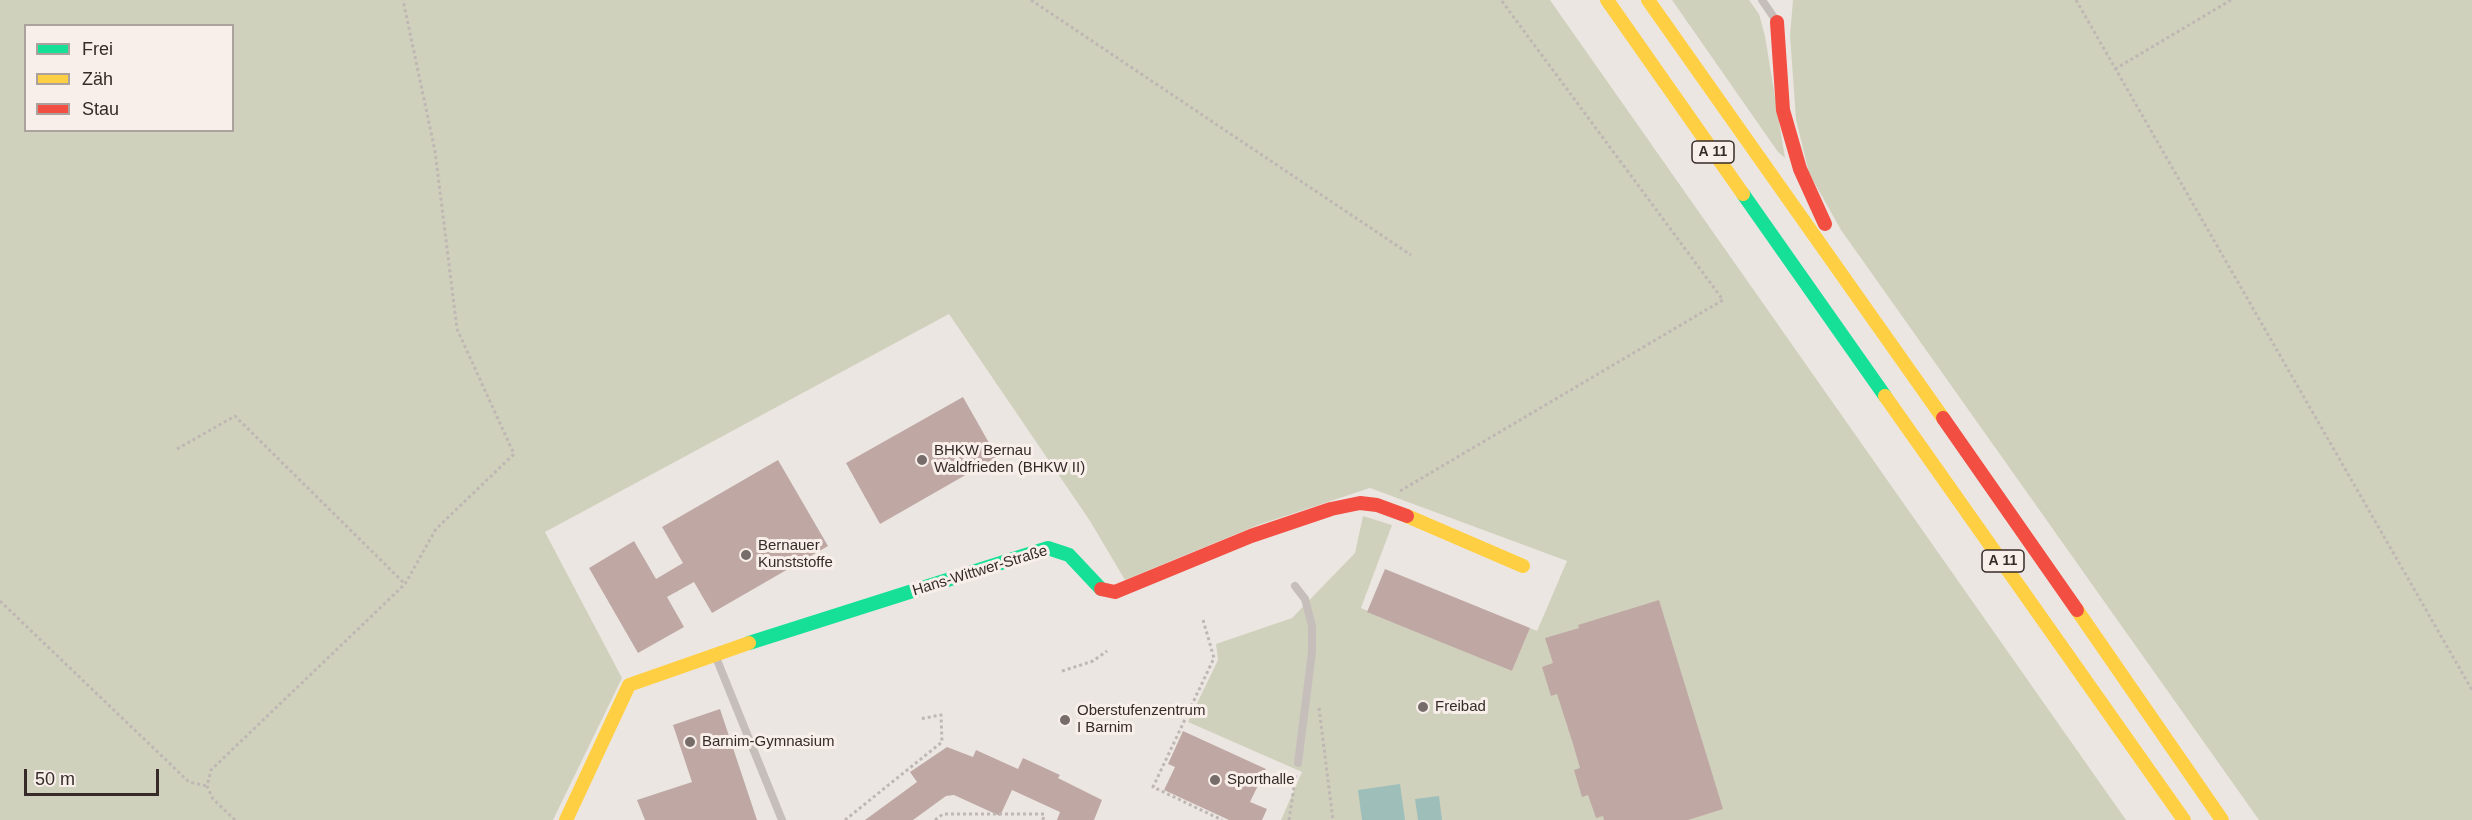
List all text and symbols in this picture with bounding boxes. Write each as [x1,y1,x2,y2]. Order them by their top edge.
legend [24,24,234,132]
text: Frei [82,39,113,59]
text: Zäh [82,69,113,89]
text: Stau [82,99,119,119]
road number: A 11 [1692,141,1734,163]
place label: BHKW Bernau Waldfrieden (BHKW II) [934,442,1085,477]
marker: BHKW Bernau Waldfrieden (BHKW II) [915,453,929,467]
place label: Bernauer Kunststoffe [758,537,833,572]
street label: Hans-Wittwer-Straße [910,542,1050,600]
marker: Bernauer Kunststoffe [739,548,753,562]
road number: A 11 [1982,550,2024,572]
place label: Freibad [1435,698,1486,716]
marker: Freibad [1416,700,1430,714]
place label: Oberstufenzentrum I Barnim [1077,702,1205,737]
marker: Oberstufenzentrum I Barnim [1058,713,1072,727]
place label: Barnim-Gymnasium [702,733,835,751]
marker: Barnim-Gymnasium [683,735,697,749]
scale bar [27,757,162,795]
text: 50 m [35,769,75,789]
place label: Sporthalle [1227,771,1295,789]
marker: Sporthalle [1208,773,1222,787]

